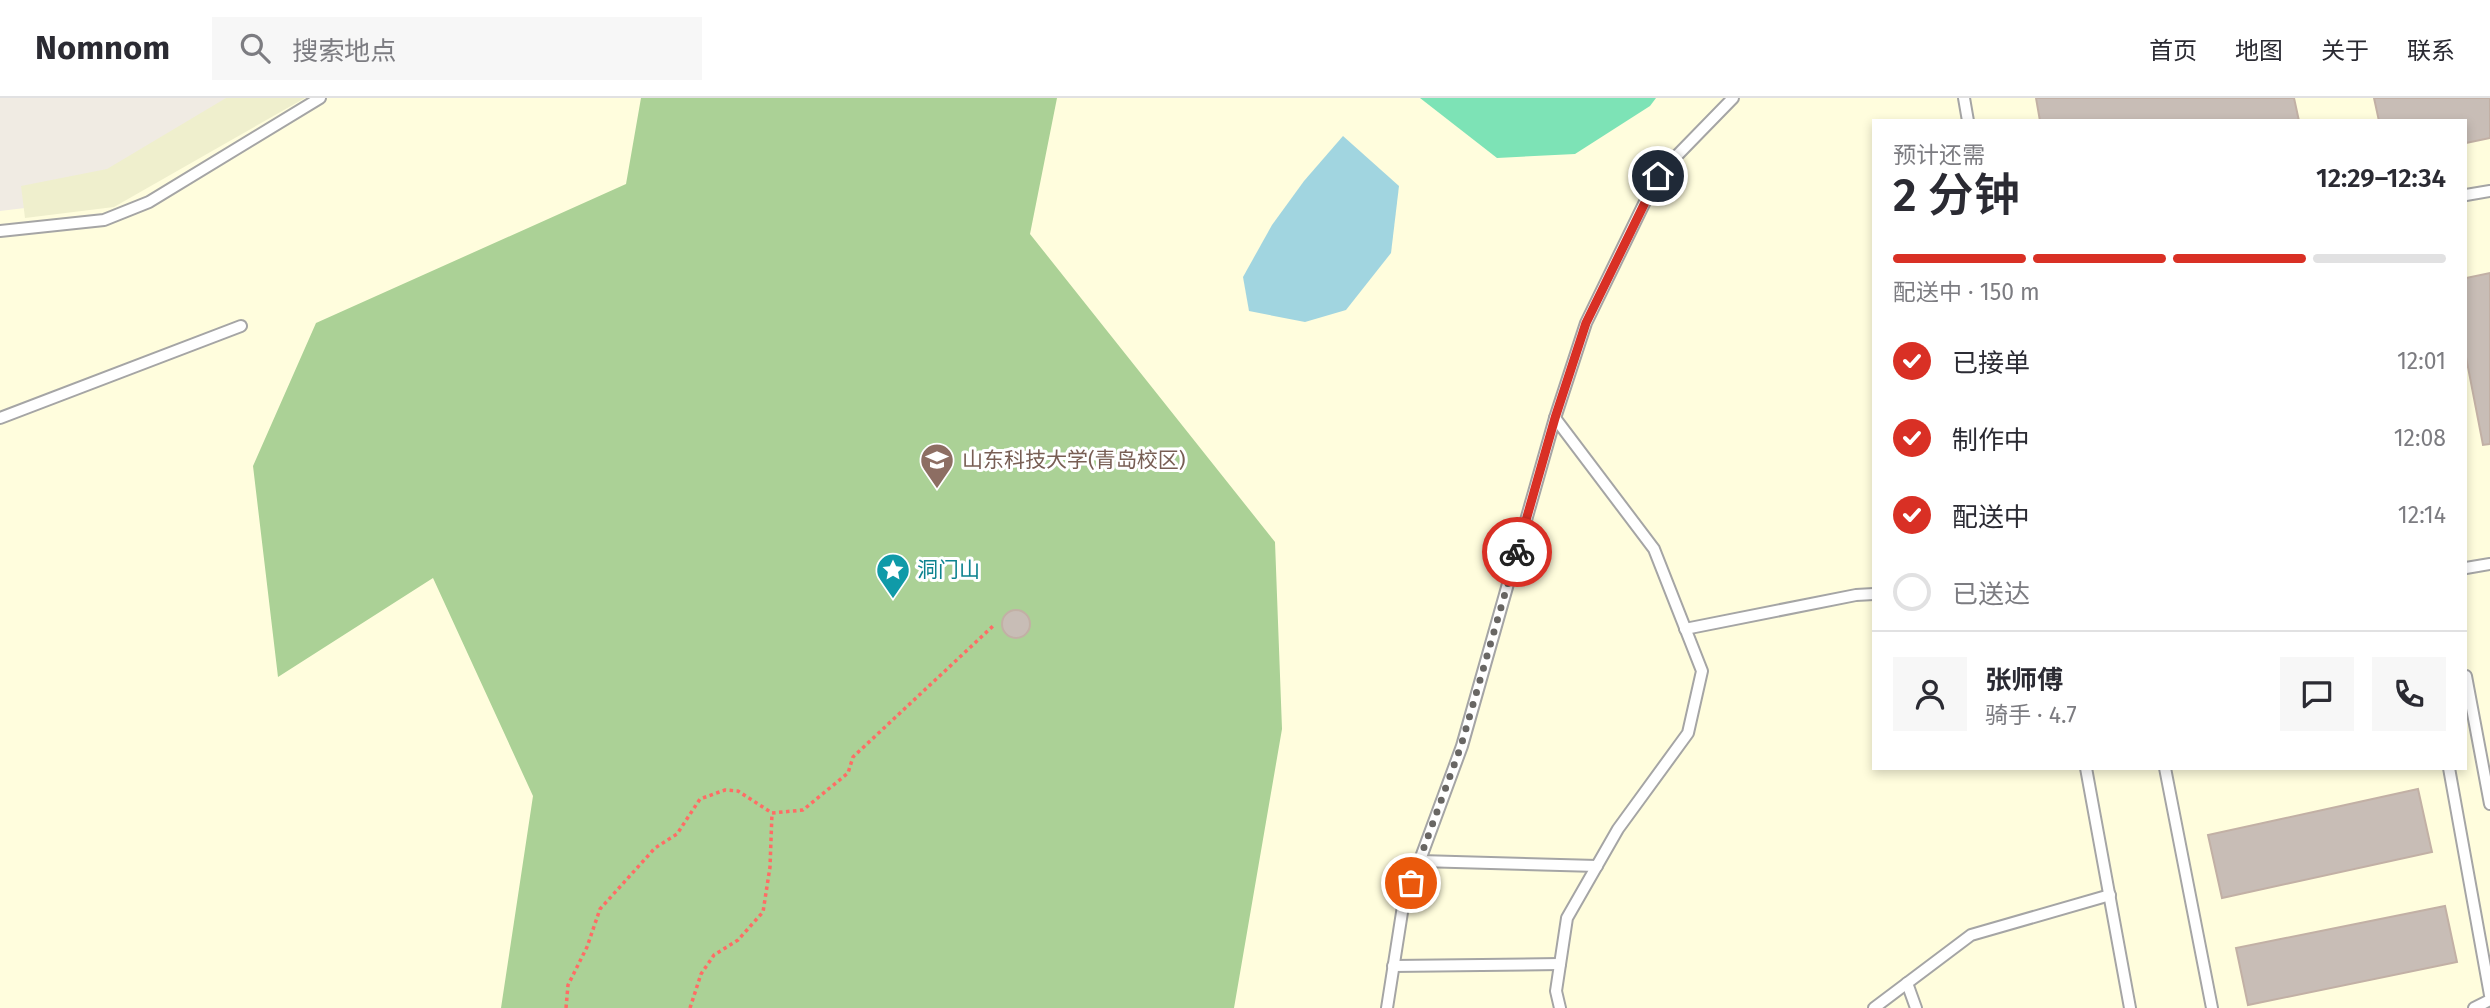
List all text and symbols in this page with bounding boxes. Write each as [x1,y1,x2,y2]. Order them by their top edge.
search box [212,17,702,80]
text: Nomnom [35,28,170,68]
icon: search [236,29,274,67]
text: 搜索地点 [292,36,396,67]
text: 首页 [2149,37,2197,65]
text: 地图 [2235,37,2283,65]
text: 关于 [2321,37,2369,65]
text: 联系 [2407,37,2455,65]
text: 预计还需 [1893,141,1985,169]
pin [1628,146,1688,206]
icon: home [1639,157,1677,195]
text: 12:29–12:34 [2316,163,2446,194]
text: 2 分钟 [1893,168,2020,223]
text: 配送中 · 150 m [1893,278,2040,306]
icon: check [1893,342,1931,380]
text: 12:01 [2397,347,2446,375]
text: 已接单 [1952,348,2030,379]
icon: check [1893,419,1931,457]
text: 12:08 [2394,424,2446,452]
text: 制作中 [1952,425,2030,456]
school or university icon: 山东科技大学(青岛校区) [918,441,956,490]
place label: 山东科技大学(青岛校区) [962,447,1186,473]
icon: check [1893,496,1931,534]
text: 12:14 [2398,501,2446,529]
text: 配送中 [1952,502,2030,533]
courier [1482,517,1552,587]
icon: bike [1498,533,1536,571]
place icon: 洞门山 [874,551,912,600]
place label: 洞门山 [917,557,980,583]
text: 已送达 [1952,579,2030,610]
button: person [1893,657,1967,731]
button: chat [2280,657,2354,731]
button: phone [2372,657,2446,731]
text: 张师傅 [1985,665,2063,696]
text: 骑手 · 4.7 [1985,701,2077,729]
pin [1381,853,1441,913]
icon: bag [1392,864,1430,902]

